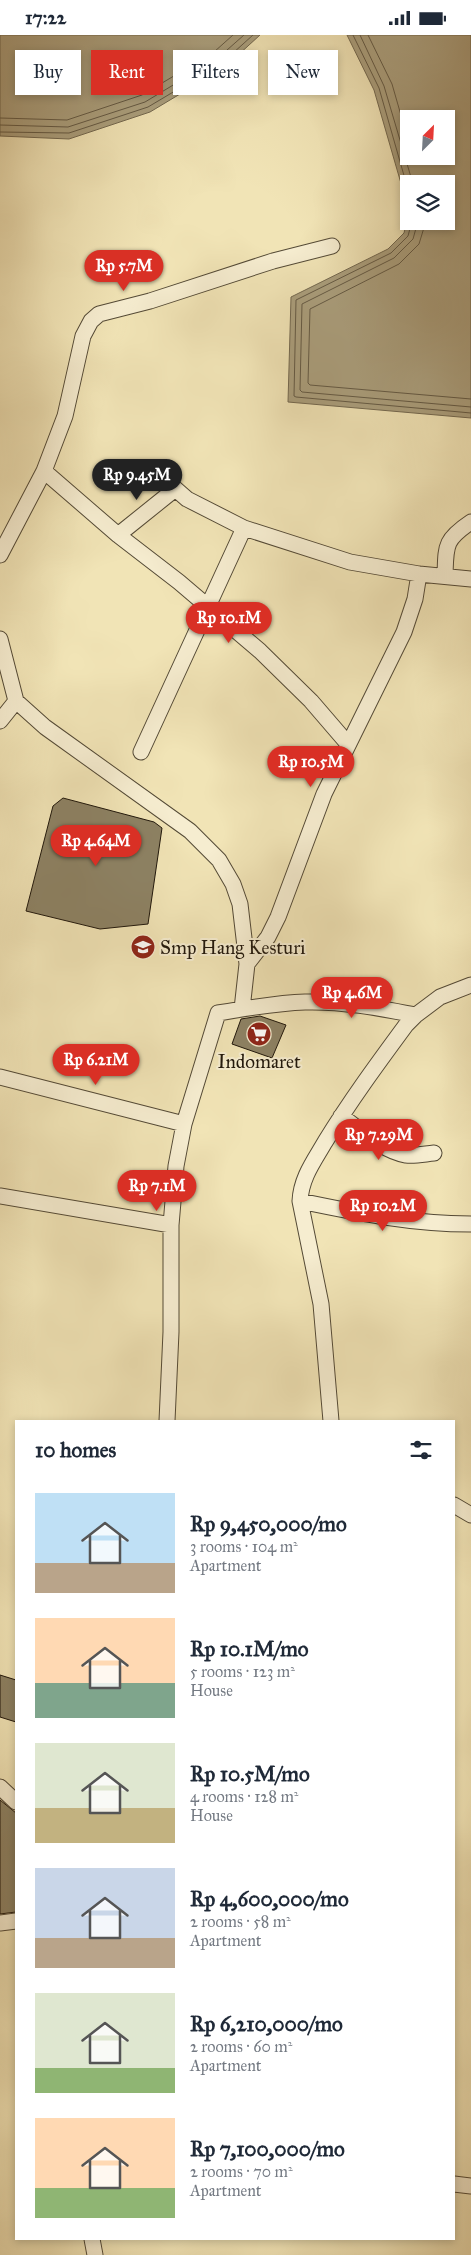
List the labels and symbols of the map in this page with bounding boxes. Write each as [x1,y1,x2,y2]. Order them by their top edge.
north arrow [400,110,455,165]
pin: Rp 5.7M [78,249,170,292]
pin: Rp 9.45M [85,459,189,501]
pin: Rp 10.1M [177,601,281,644]
pin: Rp 10.5M [259,745,363,788]
pin: Rp 4.64M [44,825,148,867]
school or university icon: Smp Hang Kesturi [130,934,156,960]
place label: Smp Hang Kesturi [160,936,306,960]
pin: Rp 4.6M [306,977,398,1019]
supermarket icon: Indomaret [246,1021,272,1047]
pin: Rp 6.21M [44,1043,148,1086]
place label: Indomaret [217,1050,301,1073]
pin: Rp 7.29M [327,1119,431,1161]
pin: Rp 7.1M [111,1169,203,1212]
pin: Rp 10.2M [331,1189,435,1232]

